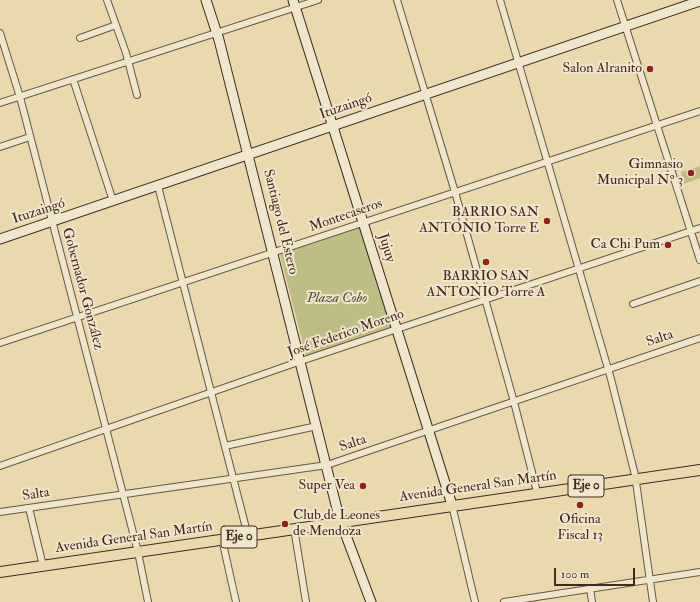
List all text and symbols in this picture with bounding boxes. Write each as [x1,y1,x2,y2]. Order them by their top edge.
place label: Salon Alranito [562,61,642,77]
marker: Salon Alranito [645,64,655,74]
street label: Ituzaingó [318,90,374,124]
place label: Gimnasio Municipal Nº 3 [597,157,683,190]
street label: Santiago del Estero [259,168,301,276]
marker: Gimnasio Municipal Nº 3 [686,168,696,178]
street label: Ituzaingó [11,196,67,228]
street label: Montecaseros [307,196,385,236]
place label: BARRIO SAN ANTONIO Torre E [419,205,539,238]
marker: BARRIO SAN ANTONIO Torre E [542,216,552,226]
street label: Gobernador González [58,226,106,352]
street label: Jujuy [374,232,398,264]
place label: Ca Chi Pum [591,237,660,253]
marker: Ca Chi Pum [663,240,673,250]
marker: BARRIO SAN ANTONIO Torre A [481,257,491,267]
place label: BARRIO SAN ANTONIO Torre A [427,269,545,302]
park label: Plaza Cobo [307,291,367,307]
street label: José Federico Moreno [286,306,406,362]
street label: Salta [644,327,676,351]
street label: Salta [337,432,369,456]
street label: Avenida General San Martín [398,468,558,506]
road number: Eje 0 [568,475,604,497]
place label: Super Vea [299,478,355,494]
marker: Super Vea [358,481,368,491]
street label: Salta [21,485,51,505]
marker: Oficina Fiscal 13 [575,500,585,510]
place label: Club de Leones de Mendoza [293,508,380,540]
place label: Oficina Fiscal 13 [557,512,603,544]
street label: Avenida General San Martín [54,519,214,557]
marker: Club de Leones de Mendoza [280,519,290,529]
road number: Eje 0 [221,526,257,548]
scale bar [556,560,637,586]
text: 100 m [561,567,589,582]

